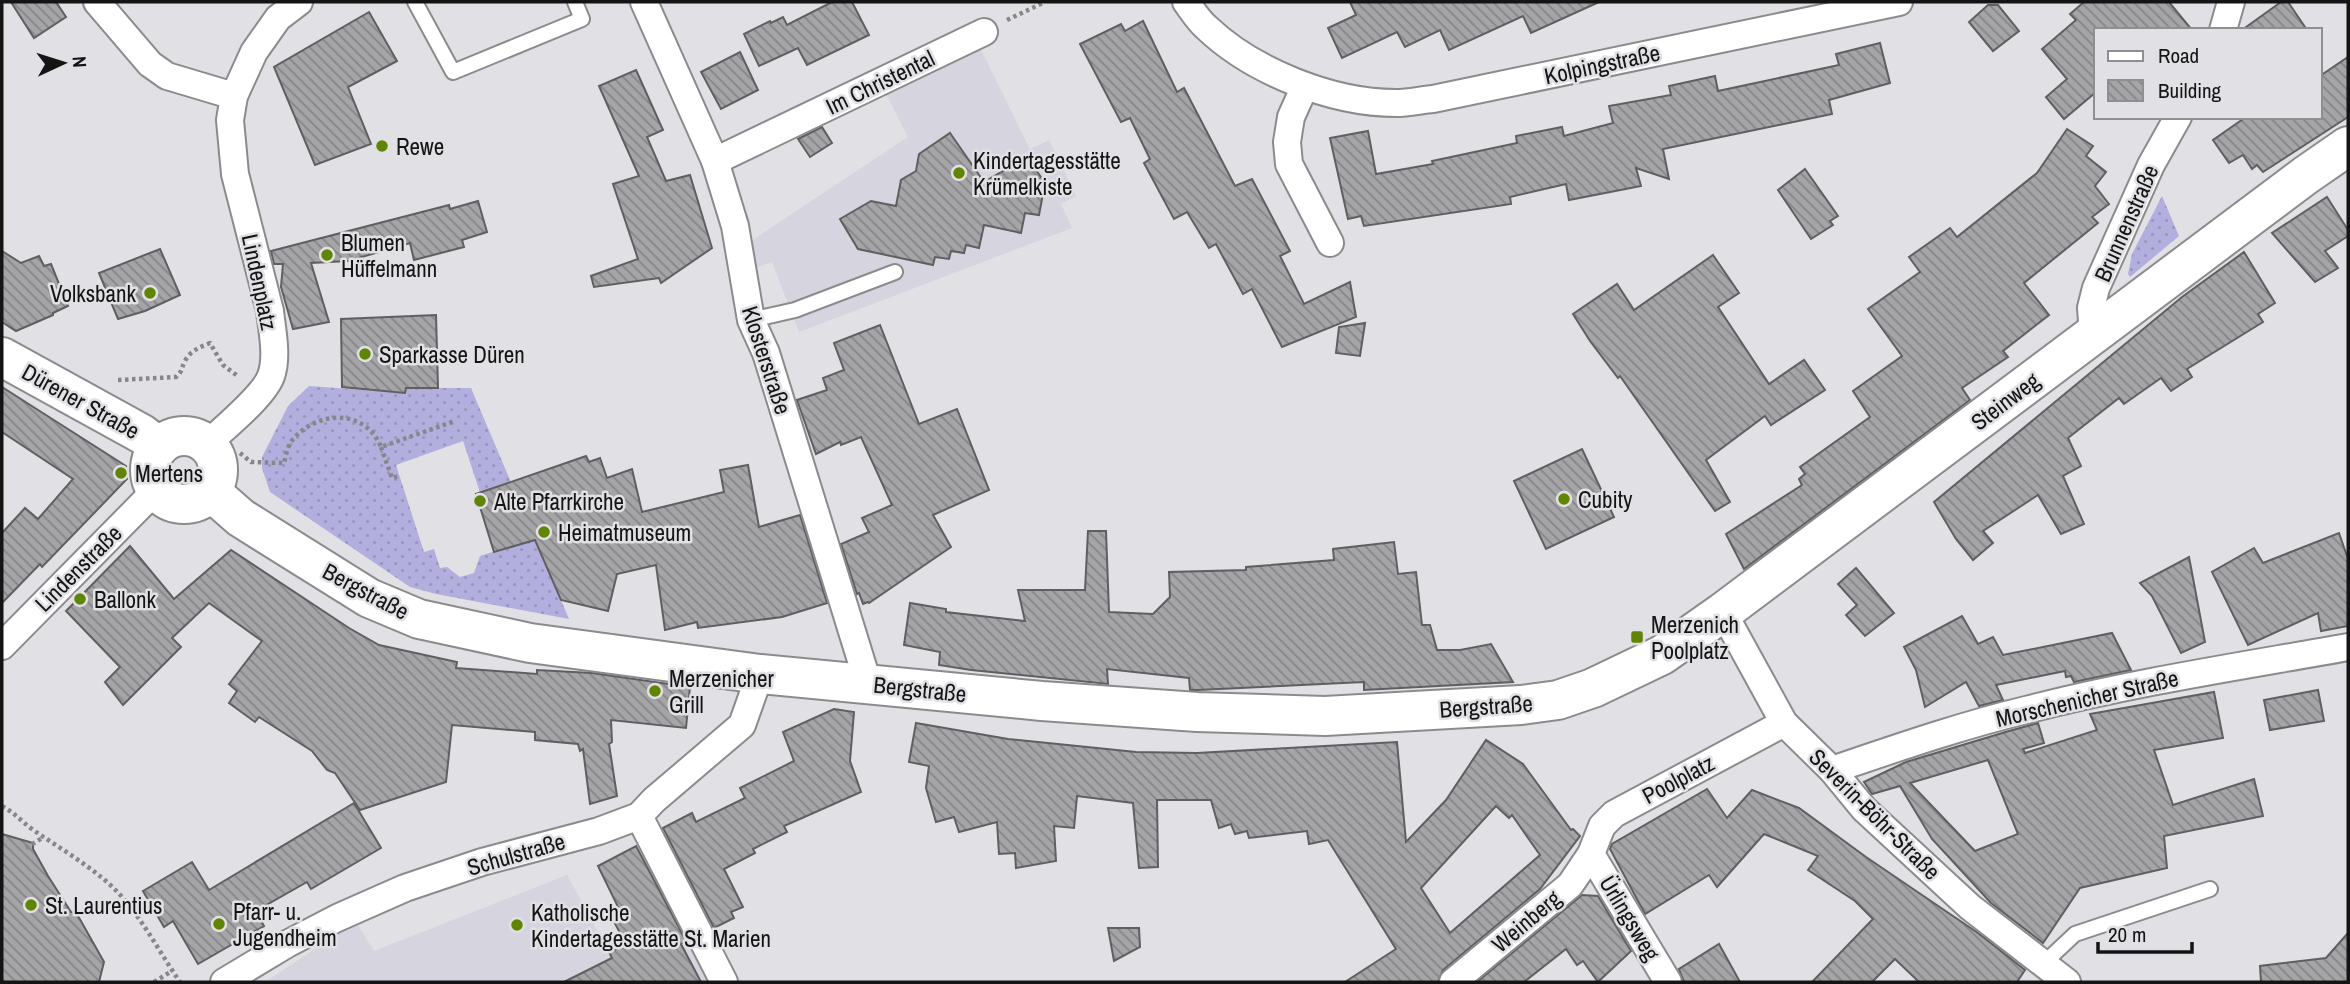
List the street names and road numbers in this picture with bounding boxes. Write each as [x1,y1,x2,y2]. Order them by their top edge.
street label: Kolpingstraße [1541,37,1663,91]
street label: Im Christental [820,42,940,122]
street label: Brunnenstraße [2086,160,2166,286]
street label: Lindenplatz [235,231,285,333]
street label: Klosterstraße [735,302,799,418]
street label: Dürener Straße [17,356,145,446]
street label: Steinweg [1964,365,2046,437]
street label: Lindenstraße [28,518,128,618]
street label: Bergstraße [318,555,414,627]
street label: Morschenicher Straße [1993,662,2181,734]
street label: Bergstraße [872,669,968,709]
street label: Bergstraße [1438,687,1534,725]
street label: Severin-Böhr-Straße [1803,742,1947,886]
street label: Poolplatz [1636,747,1720,811]
street label: Schulstraße [463,825,569,883]
street label: Ürlingsweg [1592,870,1668,967]
street label: Weinberg [1485,883,1568,959]

